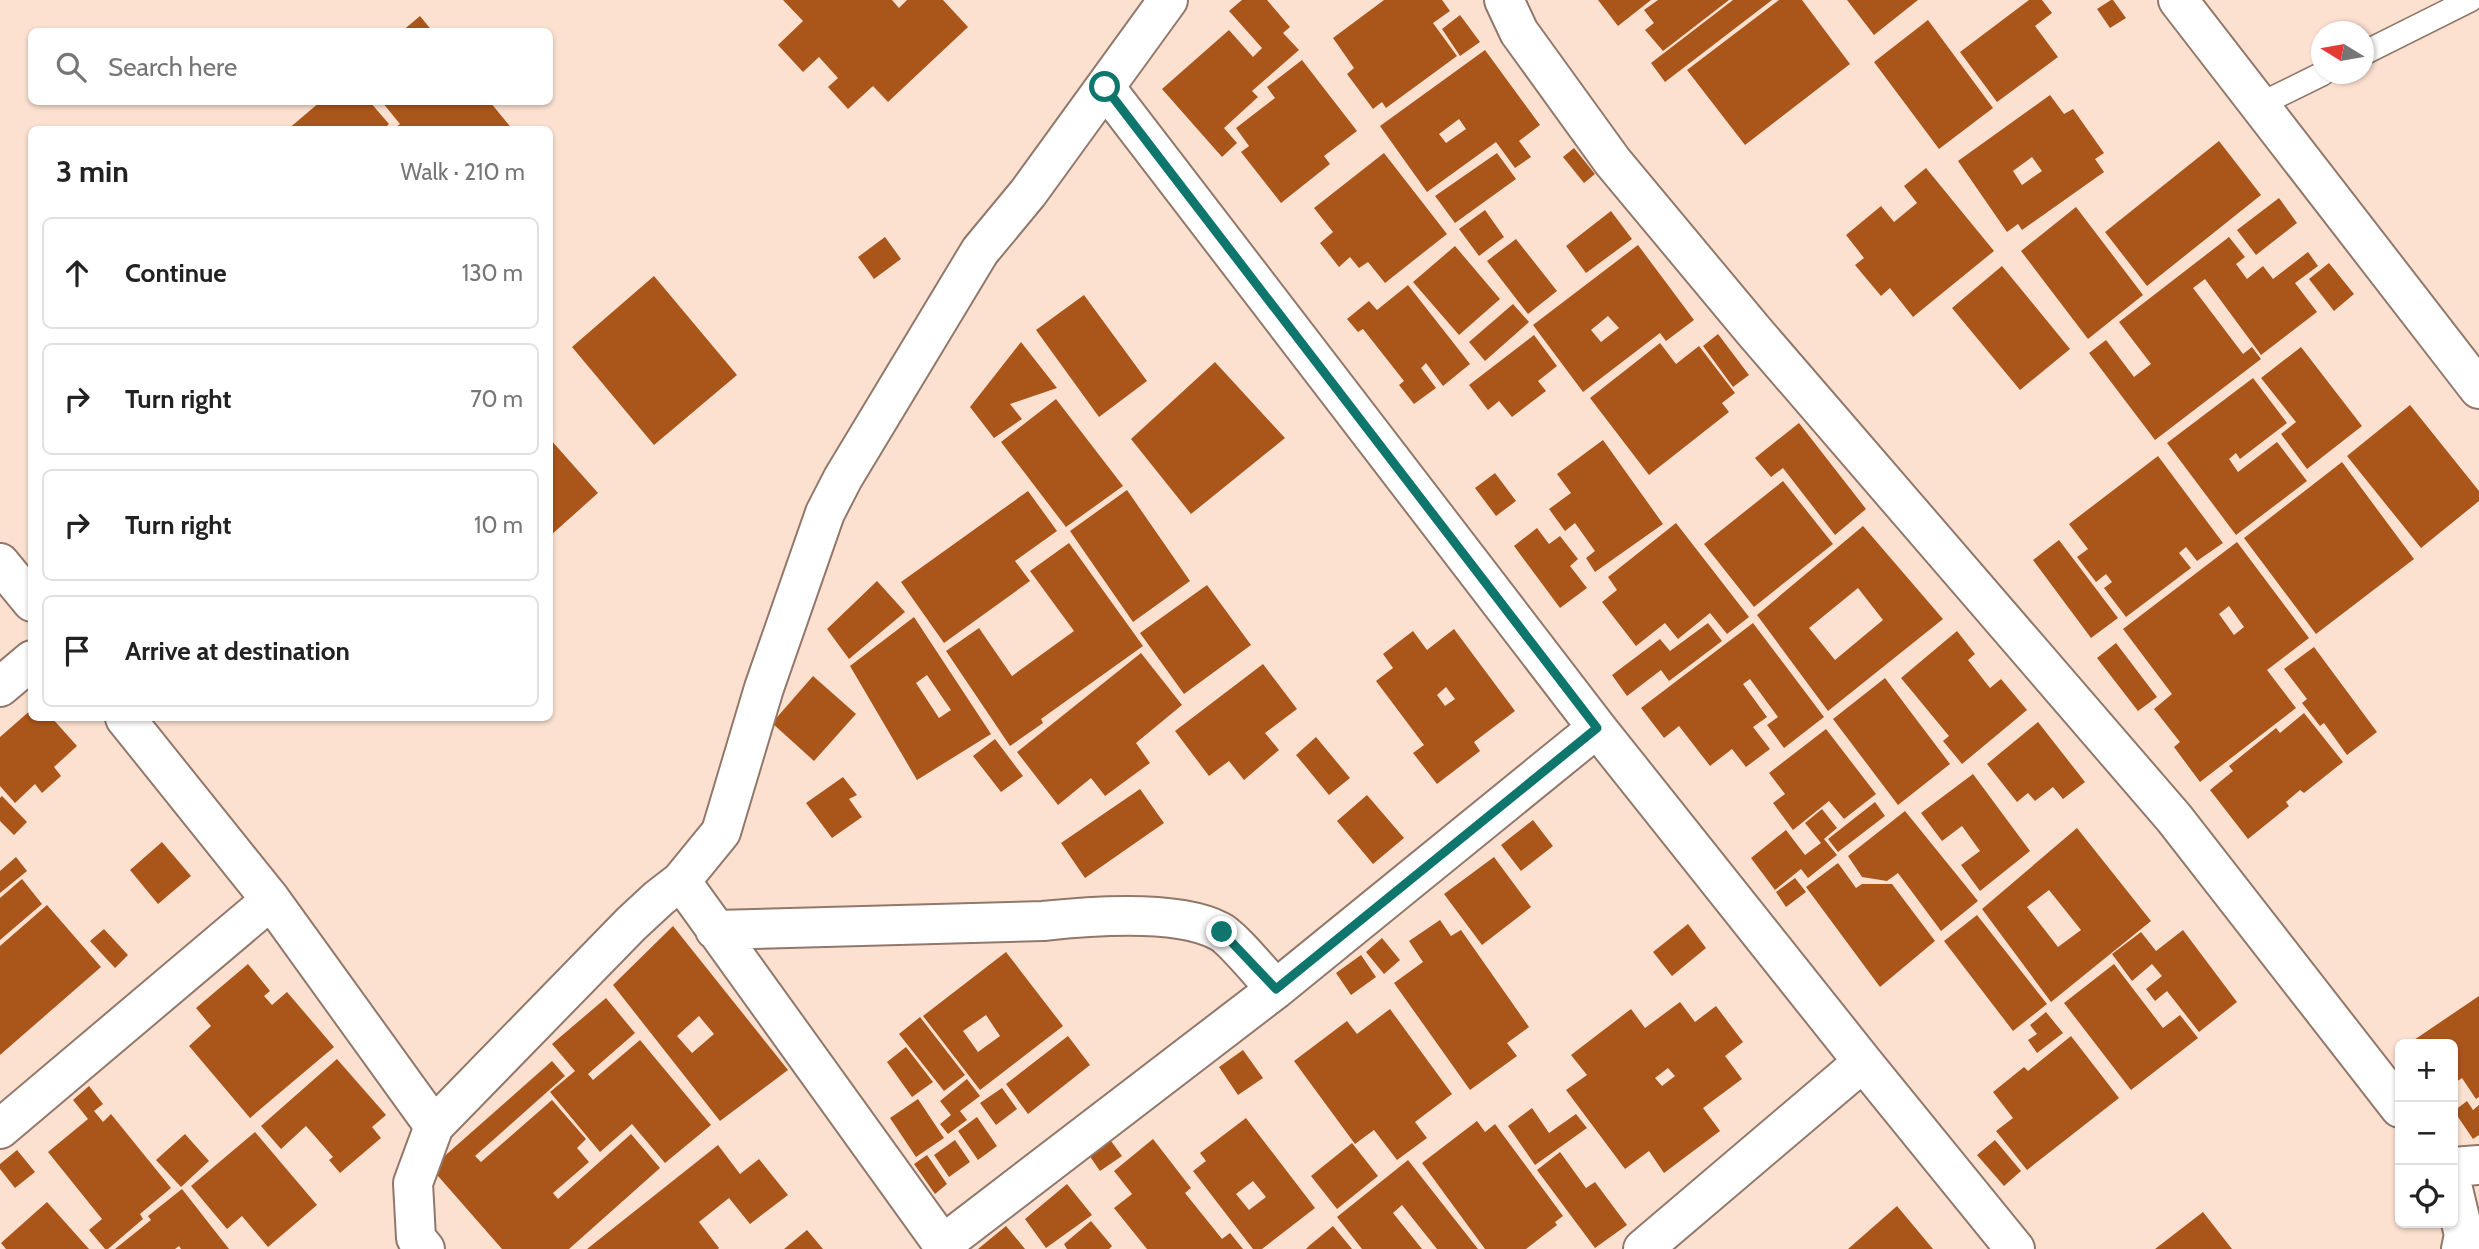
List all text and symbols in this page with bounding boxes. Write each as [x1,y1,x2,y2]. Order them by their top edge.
north arrow [2311,21,2374,84]
search box [28,28,553,105]
icon: search [52,48,90,86]
text: Search here [108,51,237,83]
route start [1089,71,1120,102]
text: 3 min [56,153,129,190]
text: Walk · 210 m [401,158,525,186]
icon: ahead [58,254,96,292]
text: Continue [125,257,227,289]
text: 130 m [462,259,523,287]
icon: right [58,380,96,418]
text: Turn right [125,383,231,415]
text: 70 m [470,385,523,413]
icon: right [58,506,96,544]
text: Turn right [125,509,231,541]
text: 10 m [474,511,523,539]
icon: arrive [58,632,96,670]
text: Arrive at destination [125,635,350,667]
route end [1206,916,1237,947]
map controls [2395,1039,2458,1228]
button: + [2395,1039,2458,1102]
button: − [2395,1102,2458,1165]
button: locate [2395,1165,2458,1228]

